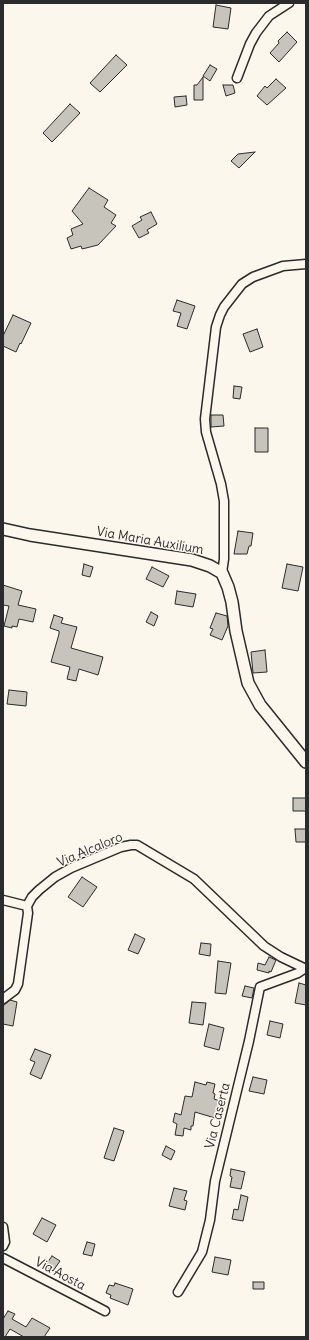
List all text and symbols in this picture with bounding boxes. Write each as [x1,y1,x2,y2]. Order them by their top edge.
street label: Via Maria Auxilium [95,524,205,558]
street label: Via Alcaloro [55,829,125,871]
street label: Via Caserta [202,1081,234,1151]
street label: Via Aosta [32,1254,88,1294]

